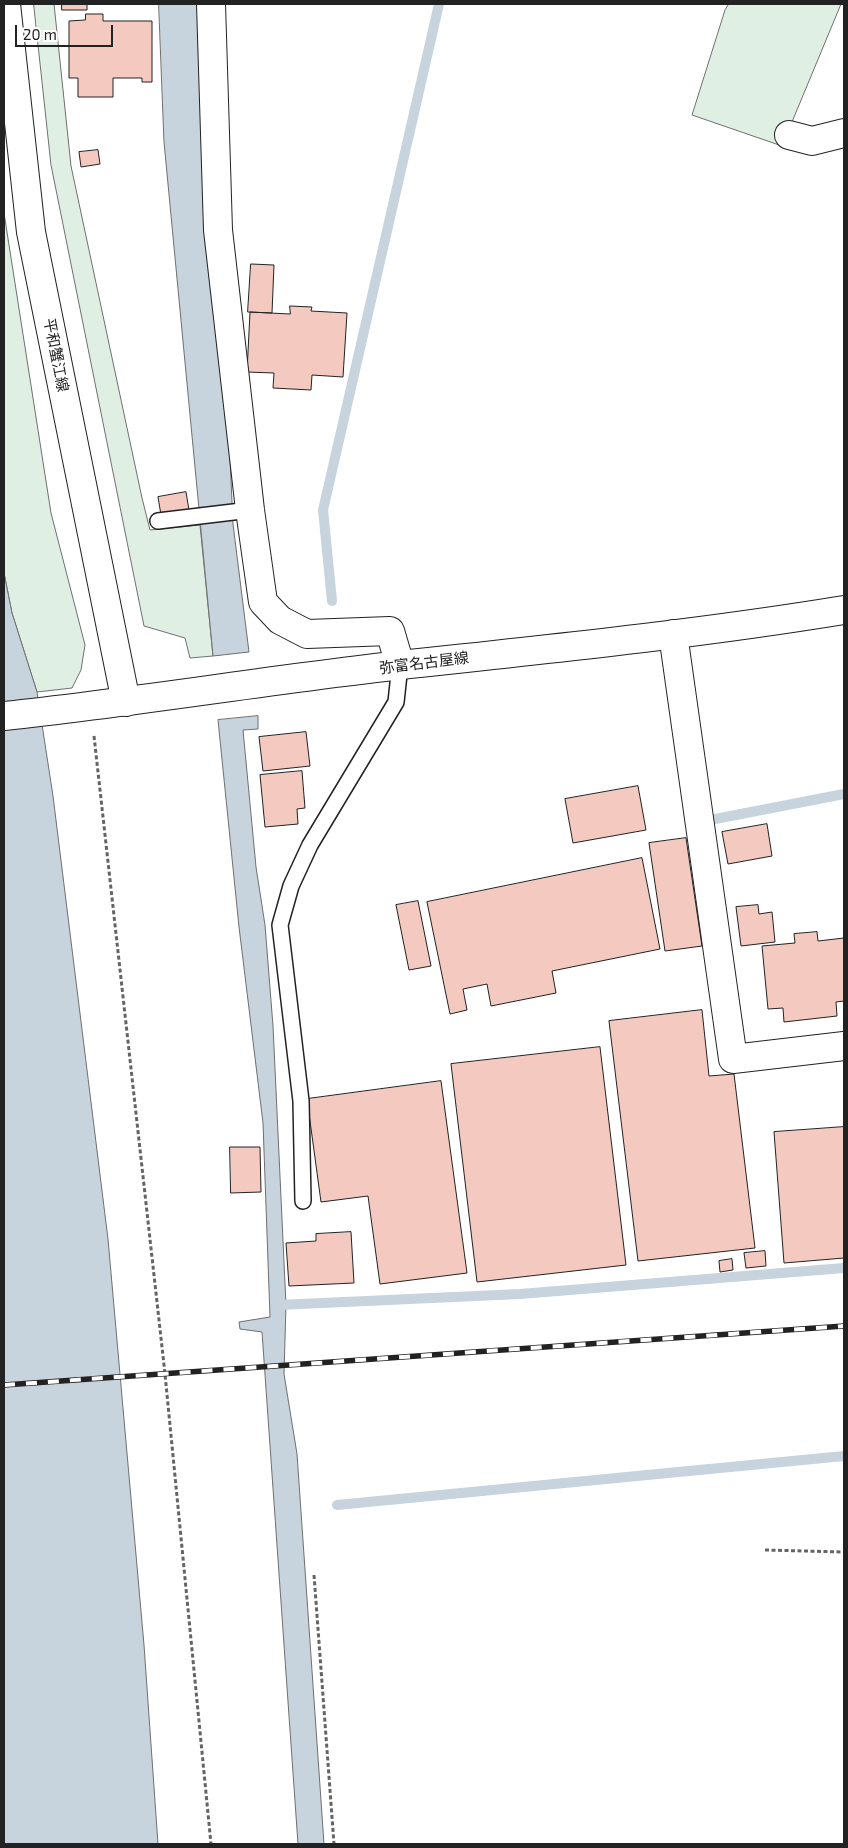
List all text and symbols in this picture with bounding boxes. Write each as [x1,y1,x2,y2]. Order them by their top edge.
scale bar [18,15,115,47]
text: 20 m [23,25,57,43]
street label: 平和蟹江線 [40,316,72,394]
street label: 弥富名古屋線 [378,649,470,677]

